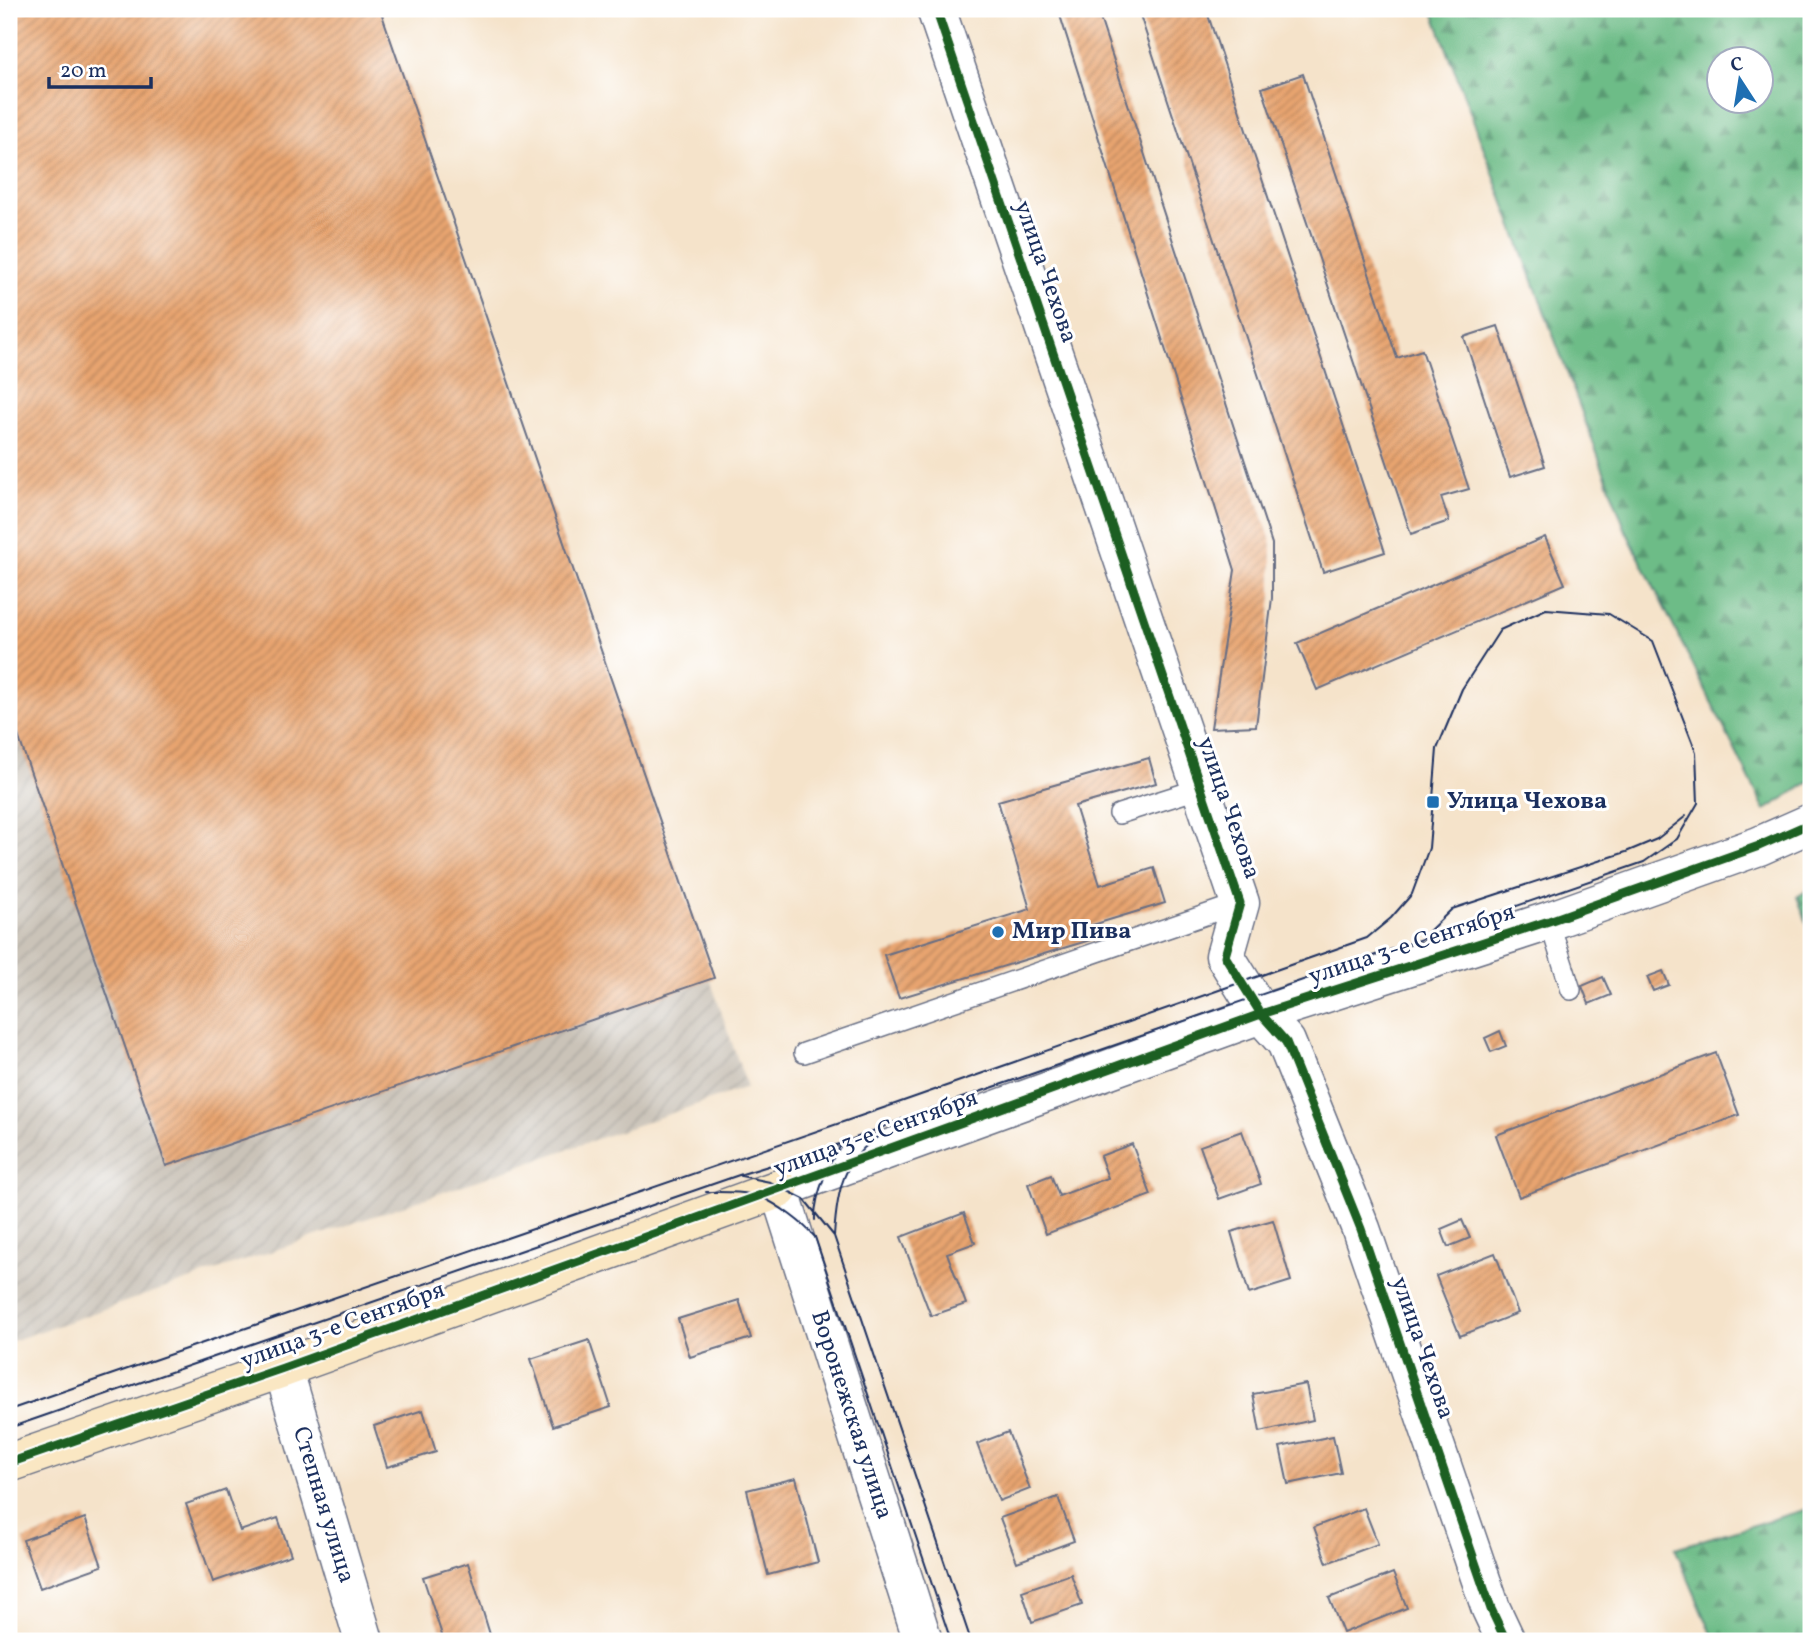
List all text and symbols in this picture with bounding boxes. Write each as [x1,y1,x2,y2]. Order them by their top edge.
scale bar [49,46,150,90]
north arrow [1704,46,1774,116]
text: С [1728,51,1746,79]
text: 20 m [60,57,106,86]
street label: улица Чехова [1005,196,1085,348]
street label: улица Чехова [1188,732,1268,884]
place label: Улица Чехова [1447,785,1607,819]
marker: Улица Чехова [1425,794,1441,810]
street label: улица 3-е Сентября [1305,896,1519,994]
place label: Мир Пива [1012,915,1131,949]
marker: Мир Пива [990,924,1006,940]
street label: улица 3-е Сентября [769,1081,983,1187]
street label: улица Чехова [1382,1272,1462,1424]
street label: улица 3-е Сентября [236,1273,450,1379]
street label: Воронежская улица [801,1306,901,1524]
street label: Степная улица [283,1422,363,1588]

